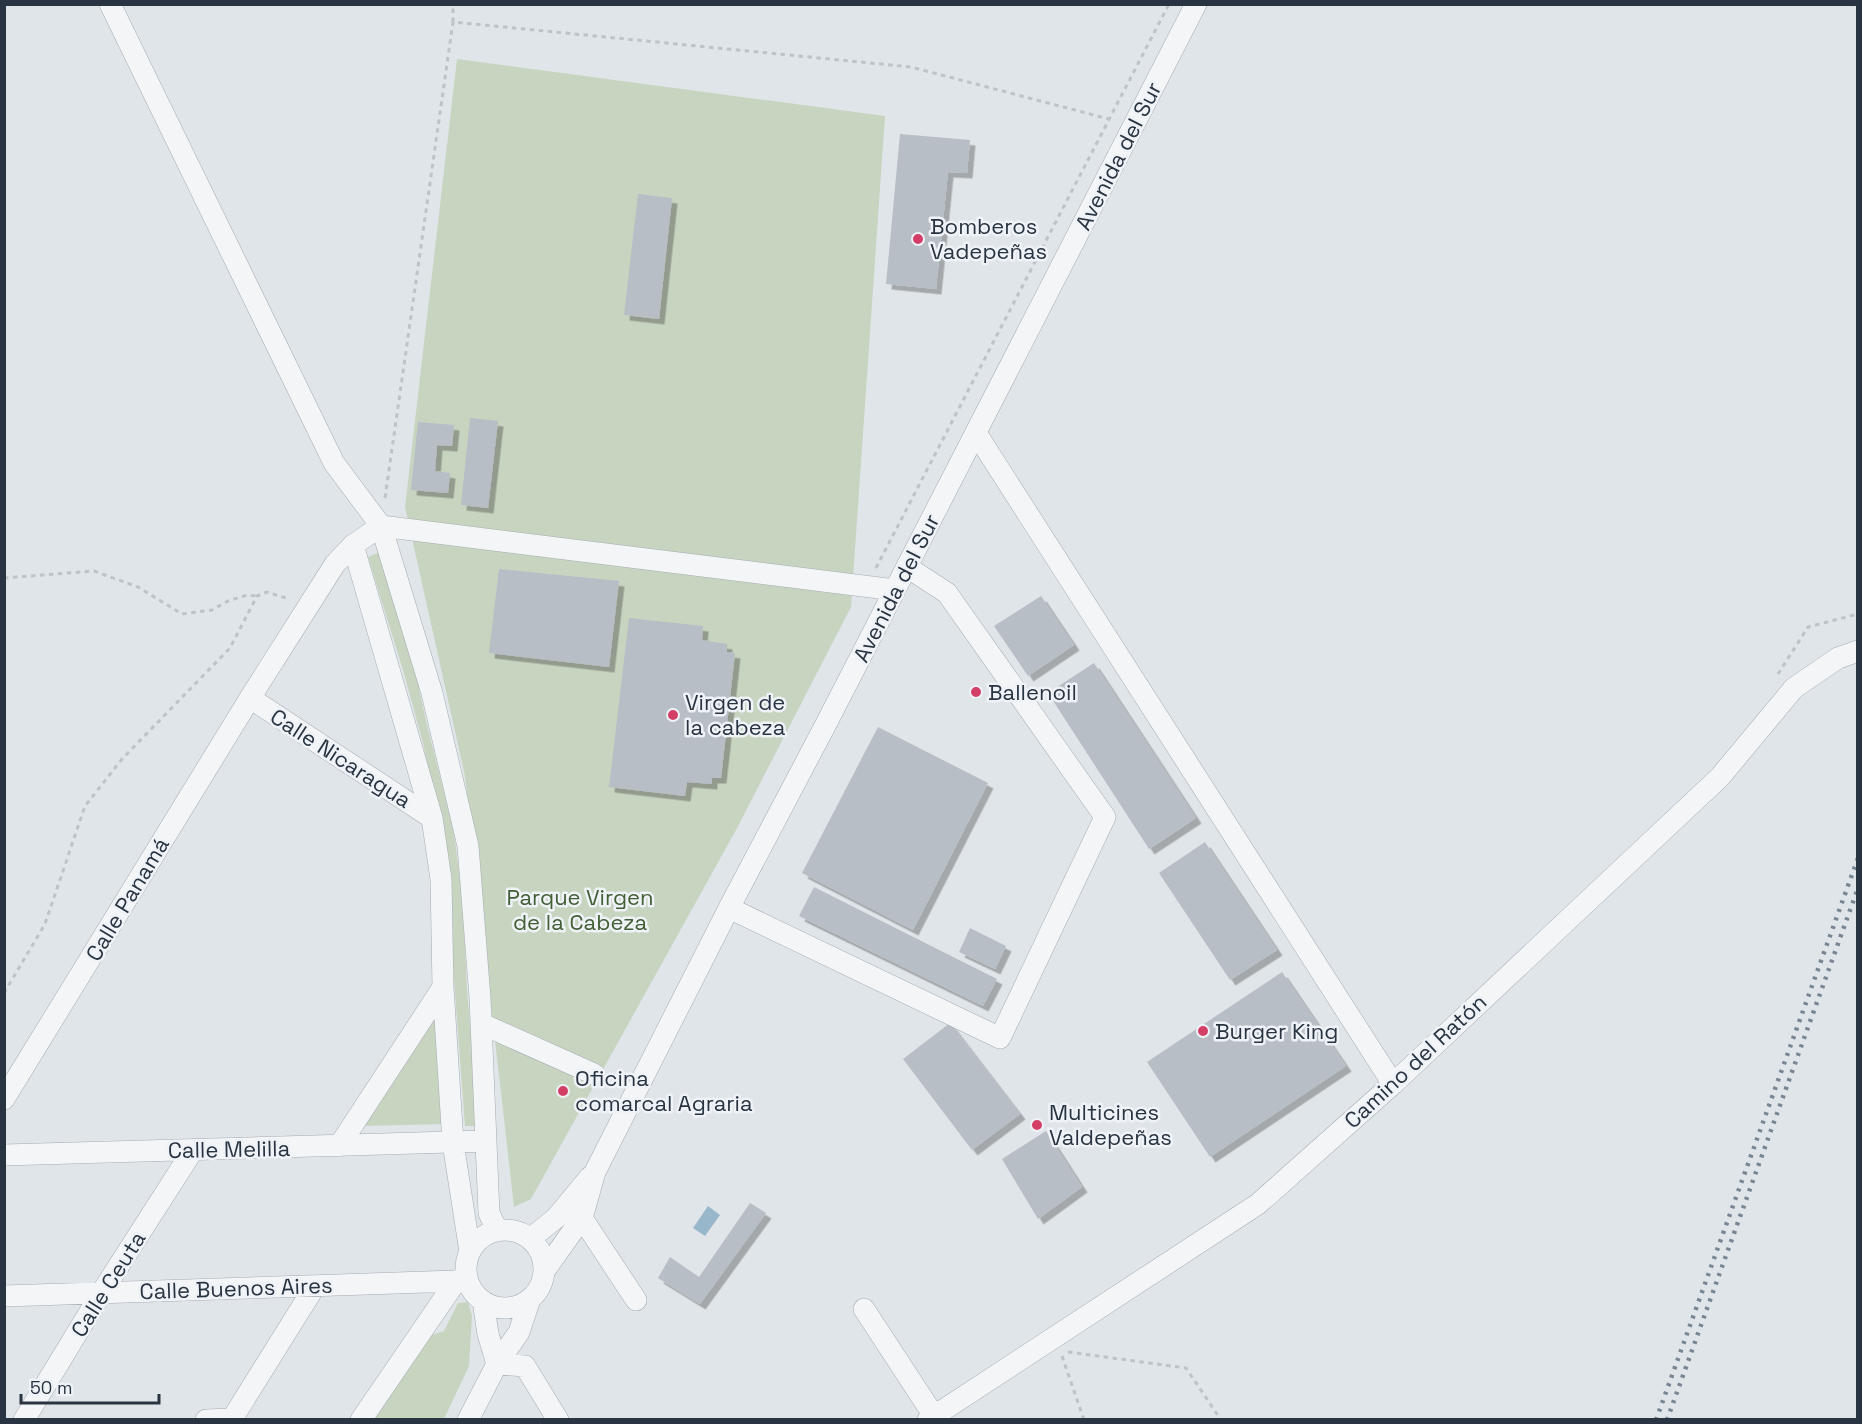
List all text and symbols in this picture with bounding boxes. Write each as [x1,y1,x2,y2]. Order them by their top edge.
street label: Avenida del Sur [1069,77,1167,235]
place label: Bomberos Vadepeñas [930,212,1047,265]
marker: Bomberos Vadepeñas [911,232,925,246]
street label: Avenida del Sur [847,509,945,667]
place label: Ballenoil [988,678,1077,706]
marker: Ballenoil [969,685,983,699]
place label: Virgen de la cabeza [685,688,786,741]
street label: Calle Nicaragua [265,702,417,814]
marker: Virgen de la cabeza [666,708,680,722]
street label: Calle Panamá [79,832,175,966]
park label: Parque Virgen de la Cabeza [506,883,654,936]
street label: Camino del Ratón [1338,988,1492,1134]
place label: Burger King [1215,1017,1338,1045]
marker: Burger King [1196,1024,1210,1038]
place label: Oficina comarcal Agraria [575,1064,753,1117]
marker: Oficina comarcal Agraria [556,1084,570,1098]
place label: Multicines Valdepeñas [1049,1098,1172,1151]
marker: Multicines Valdepeñas [1030,1118,1044,1132]
street label: Calle Melilla [168,1134,291,1164]
street label: Calle Ceuta [64,1226,152,1342]
street label: Calle Buenos Aires [139,1271,333,1305]
scale bar [21,1367,159,1405]
text: 50 m [30,1376,72,1399]

